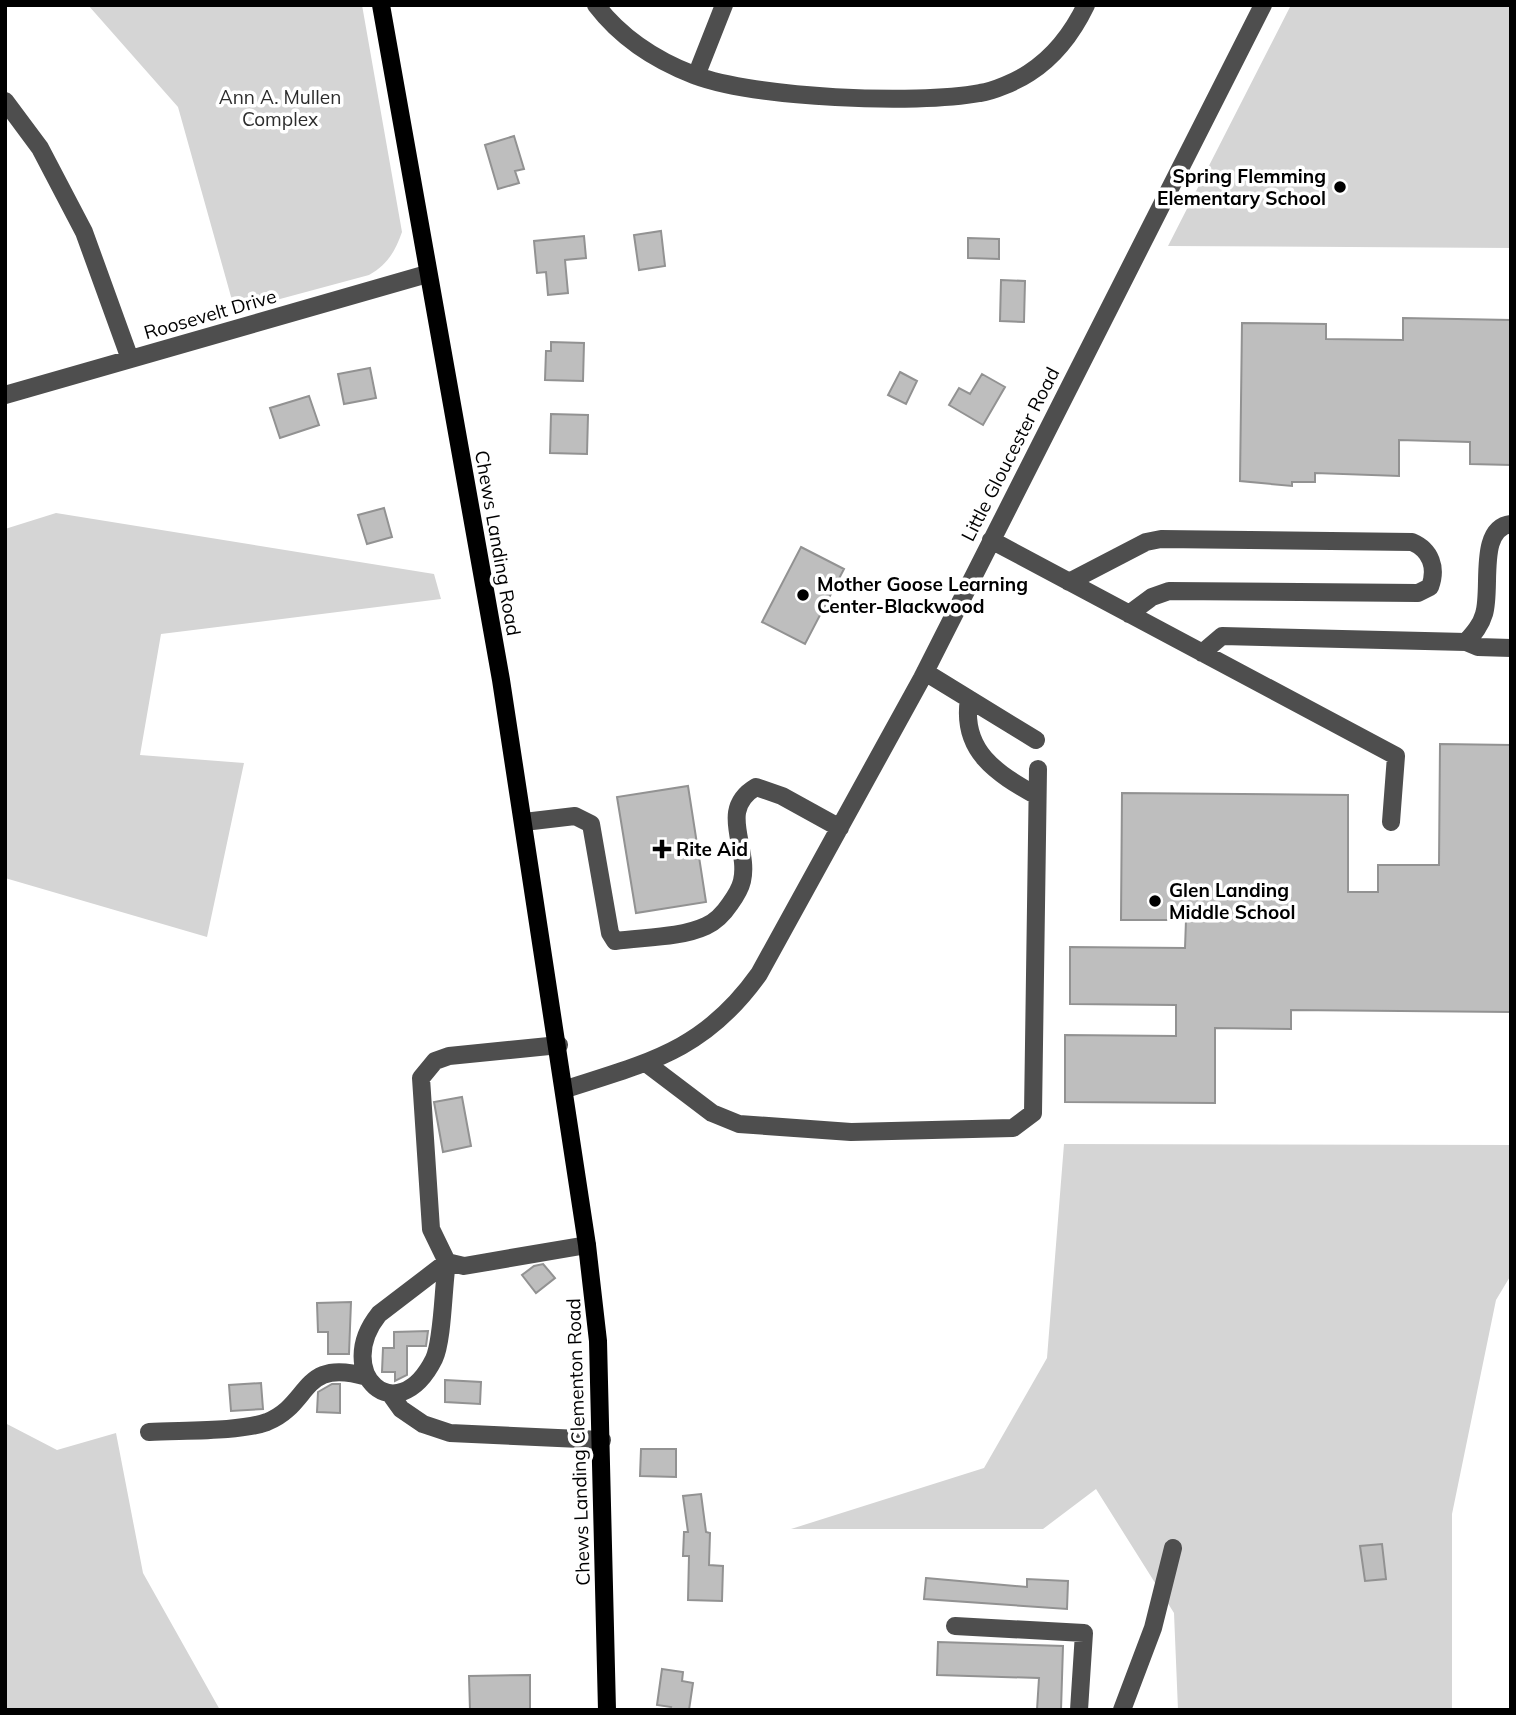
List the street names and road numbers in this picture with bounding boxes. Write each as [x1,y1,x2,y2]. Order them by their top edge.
street label: Roosevelt Drive [141,284,279,344]
street label: Little Gloucester Road [956,363,1064,545]
street label: Chews Landing Road [470,448,526,638]
street label: Chews Landing Clementon Road [561,1298,595,1586]

